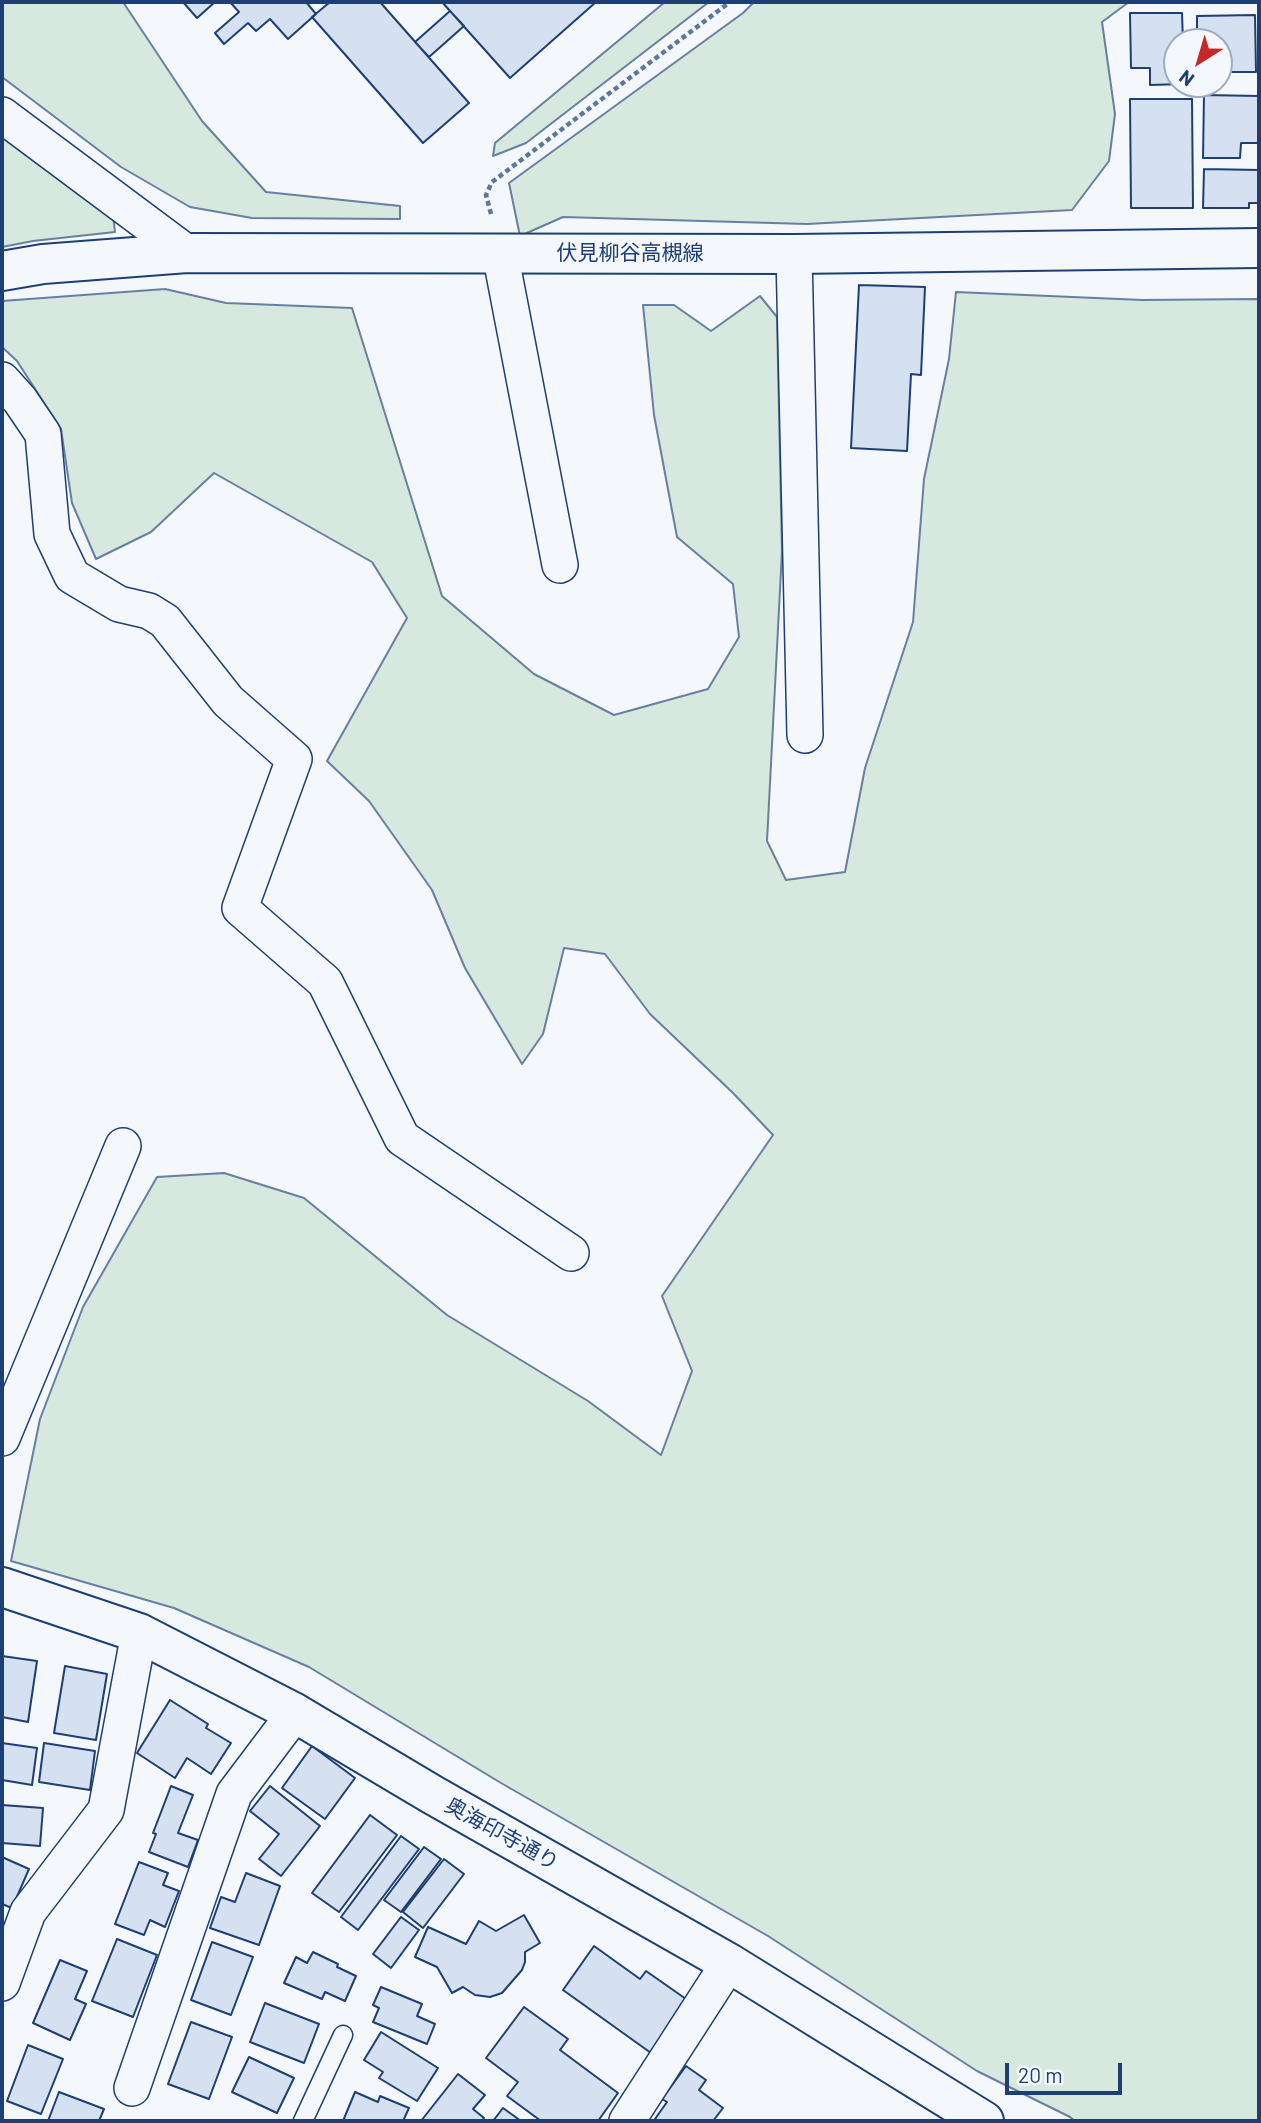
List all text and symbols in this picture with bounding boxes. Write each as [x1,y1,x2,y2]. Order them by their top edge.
north arrow [1163,28,1233,98]
text: N [1174,66,1198,92]
street label: 伏見柳谷高槻線 [557,240,703,266]
street label: 奥海印寺通り [441,1792,563,1876]
scale bar [1009,2050,1126,2094]
text: 20 m [1018,2062,1063,2087]

